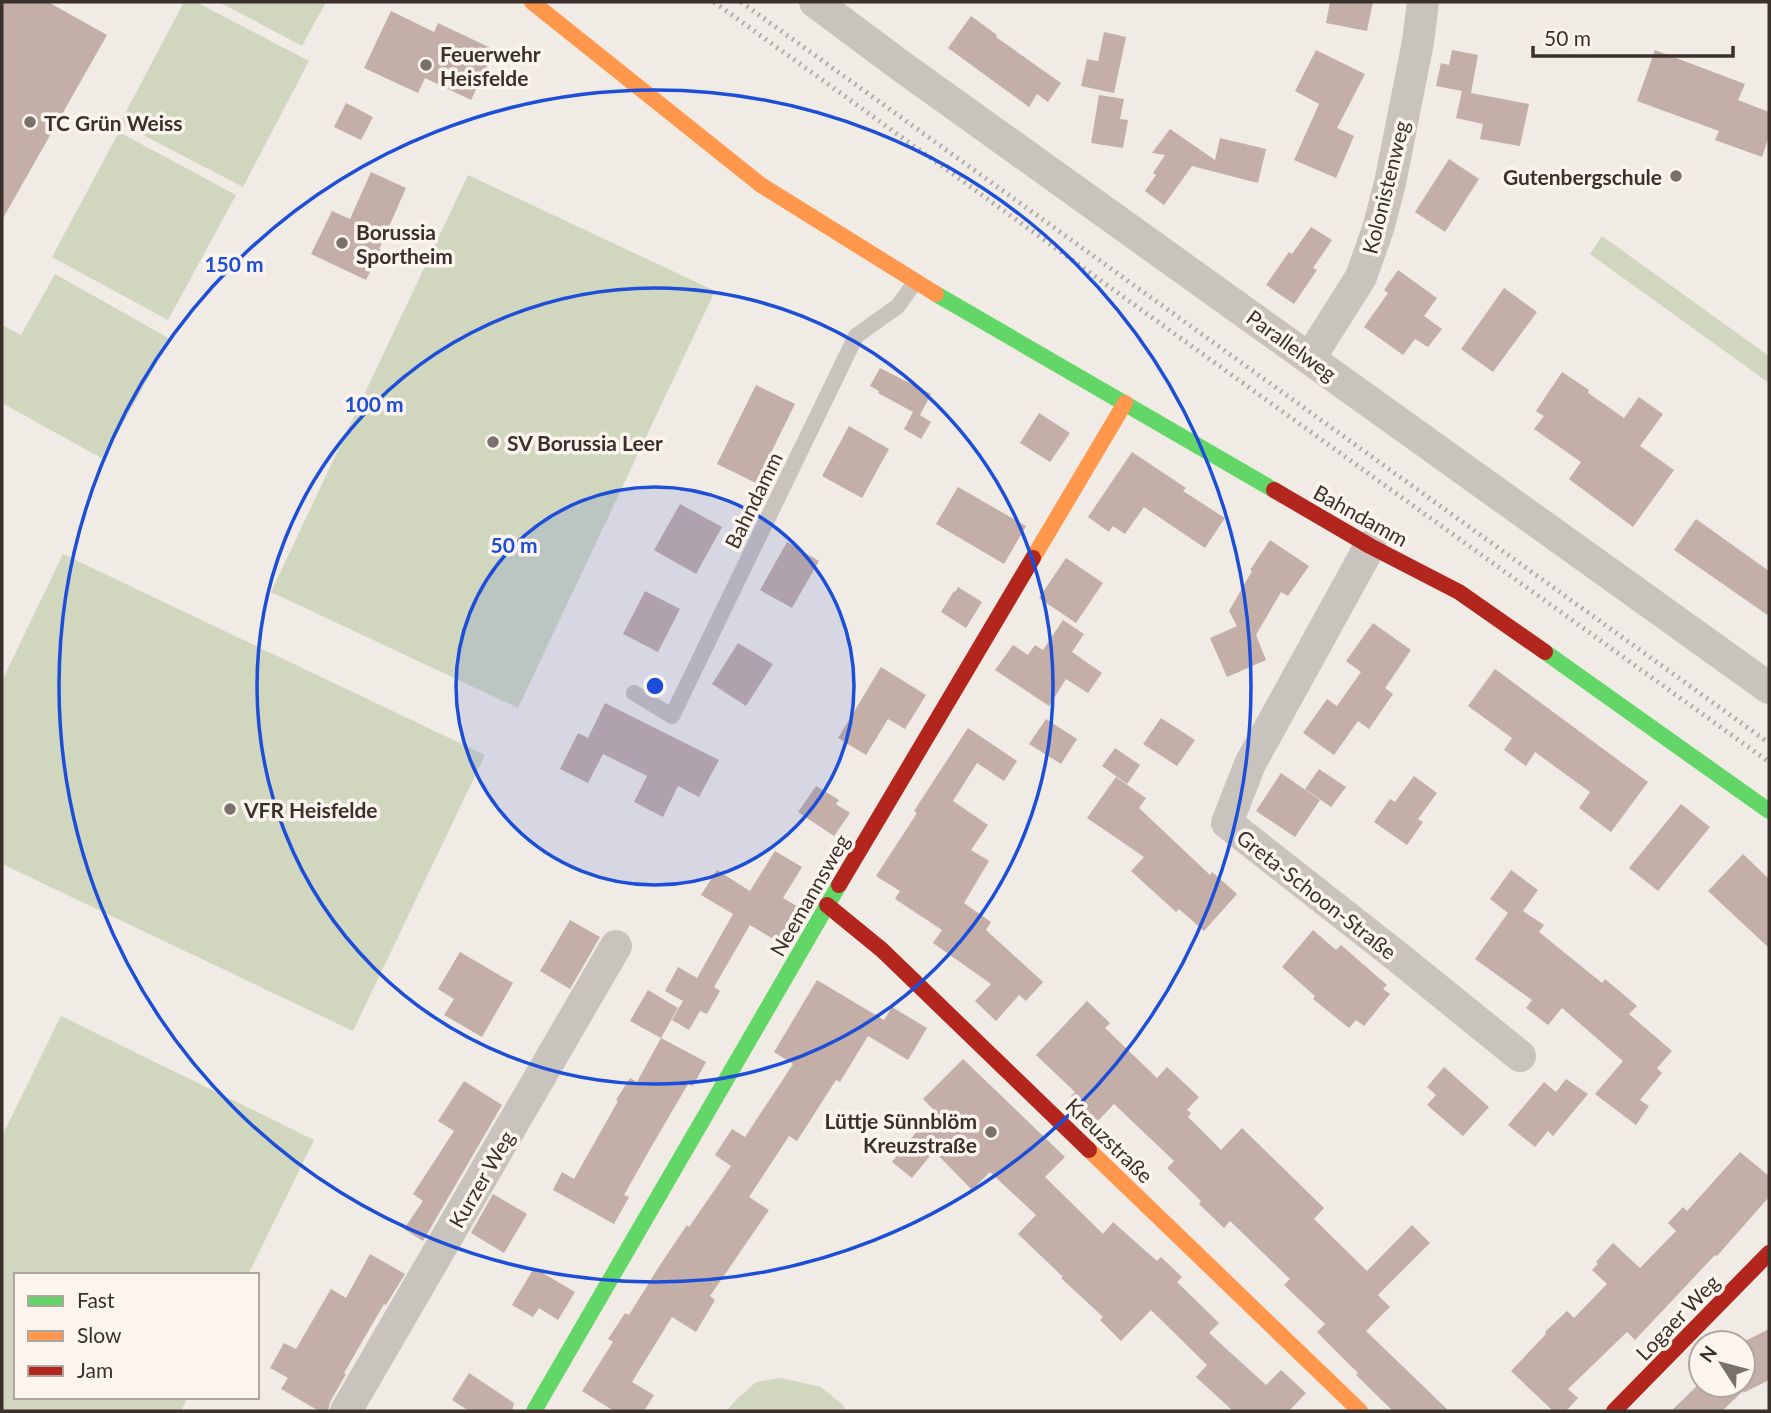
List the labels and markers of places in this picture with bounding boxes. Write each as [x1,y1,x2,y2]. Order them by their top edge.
place label: Feuerwehr Heisfelde [440,41,541,90]
marker: Feuerwehr Heisfelde [418,57,434,73]
place label: TC Grün Weiss [44,110,182,135]
marker: TC Grün Weiss [22,114,38,130]
place label: Gutenbergschule [1503,164,1662,189]
marker: Gutenbergschule [1668,168,1684,184]
place label: Borussia Sportheim [356,219,453,268]
marker: Borussia Sportheim [334,235,350,251]
place label: SV Borussia Leer [507,430,663,455]
marker: SV Borussia Leer [485,434,501,450]
centre of rings [643,674,667,698]
place label: VFR Heisfelde [243,797,378,822]
marker: VFR Heisfelde [222,801,238,817]
place label: Lüttje Sünnblöm Kreuzstraße [825,1108,977,1157]
marker: Lüttje Sünnblöm Kreuzstraße [983,1124,999,1140]

